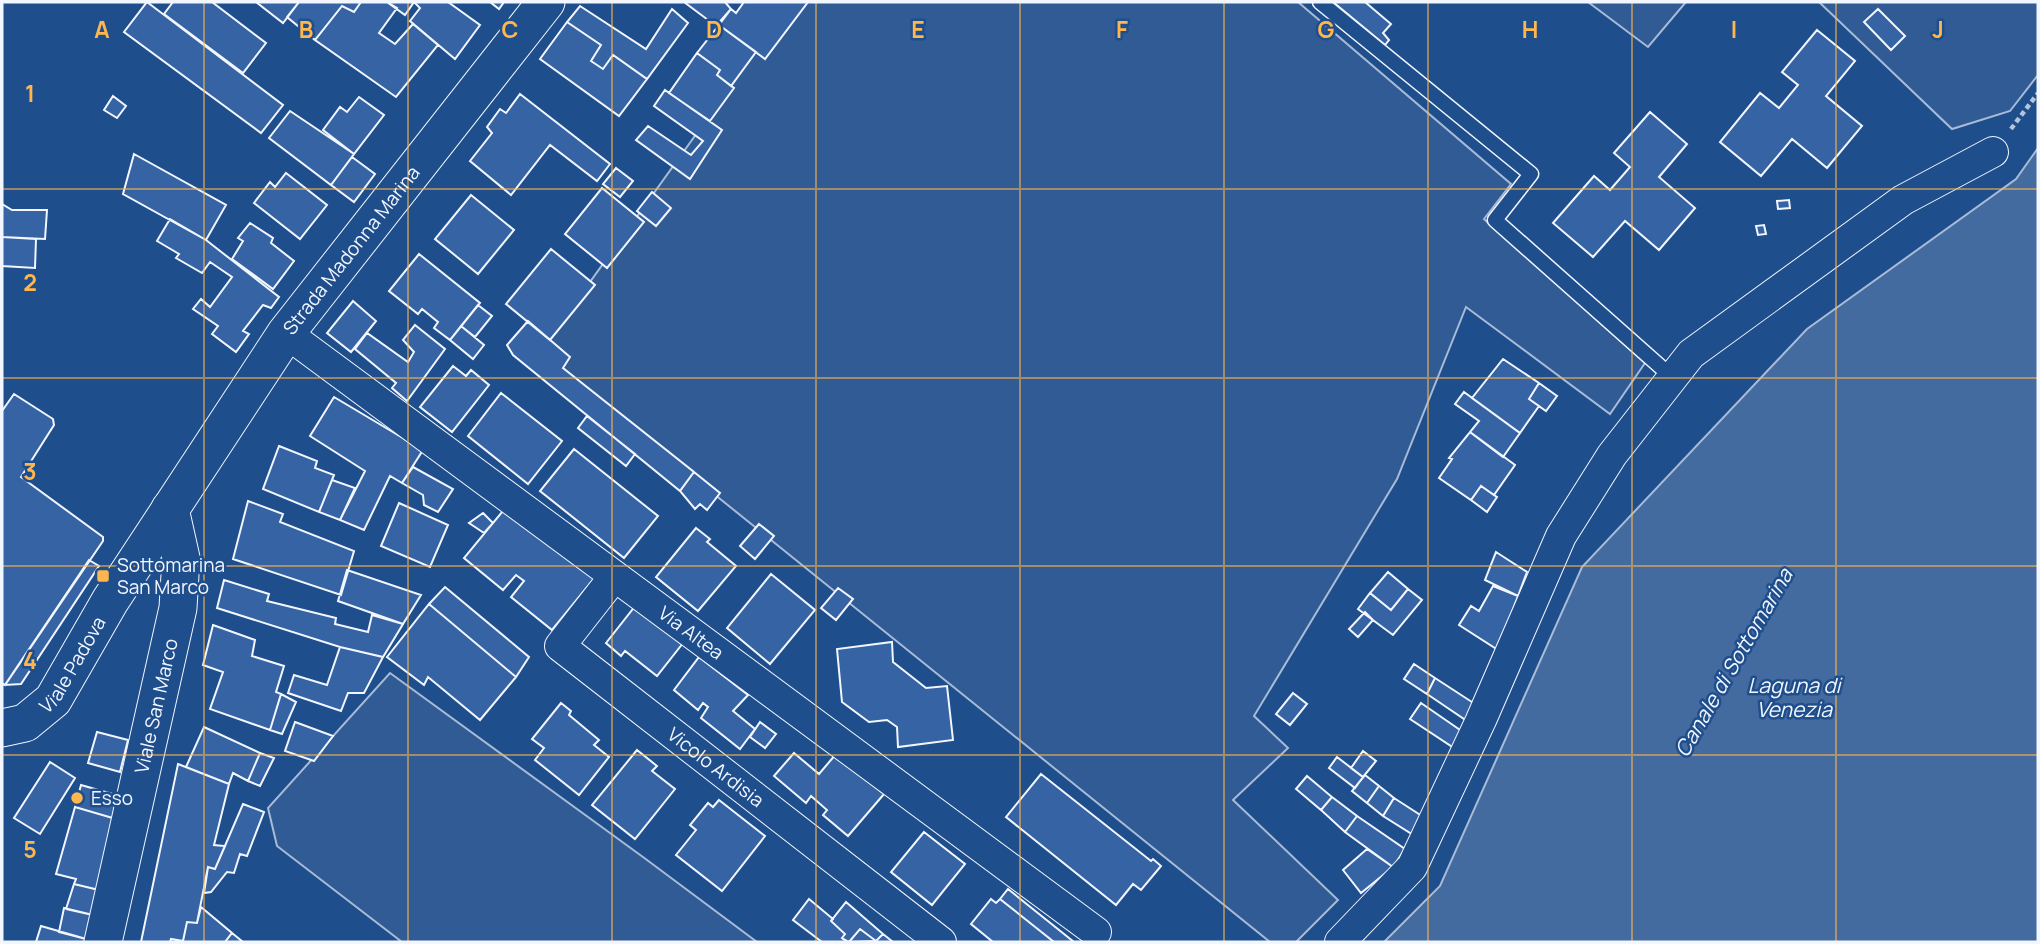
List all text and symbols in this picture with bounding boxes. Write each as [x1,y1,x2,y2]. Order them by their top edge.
text: A [94,13,110,45]
text: B [299,13,313,45]
text: C [502,13,519,45]
text: D [706,13,722,45]
text: E [911,13,925,45]
text: F [1116,13,1128,45]
text: G [1318,13,1335,45]
text: H [1522,13,1538,45]
text: I [1731,13,1737,45]
text: J [1932,13,1944,45]
text: 1 [25,77,35,109]
street label: Strada Madonna Marina [277,160,425,340]
text: 2 [23,266,37,298]
text: 3 [23,455,37,487]
place label: Sottomarina San Marco [117,552,225,600]
water label: Canale di Sottomarina [1668,562,1799,762]
marker: Sottomarina San Marco [95,568,111,584]
street label: Via Altea [653,600,729,665]
street label: Viale Padova [34,611,111,719]
street label: Viale San Marco [128,636,184,776]
text: 4 [23,644,37,676]
water label: Laguna di Venezia [1748,671,1844,723]
street label: Vicolo Ardisia [662,721,770,813]
place label: Esso [91,785,133,811]
marker: Esso [69,790,85,806]
text: 5 [23,833,37,865]

